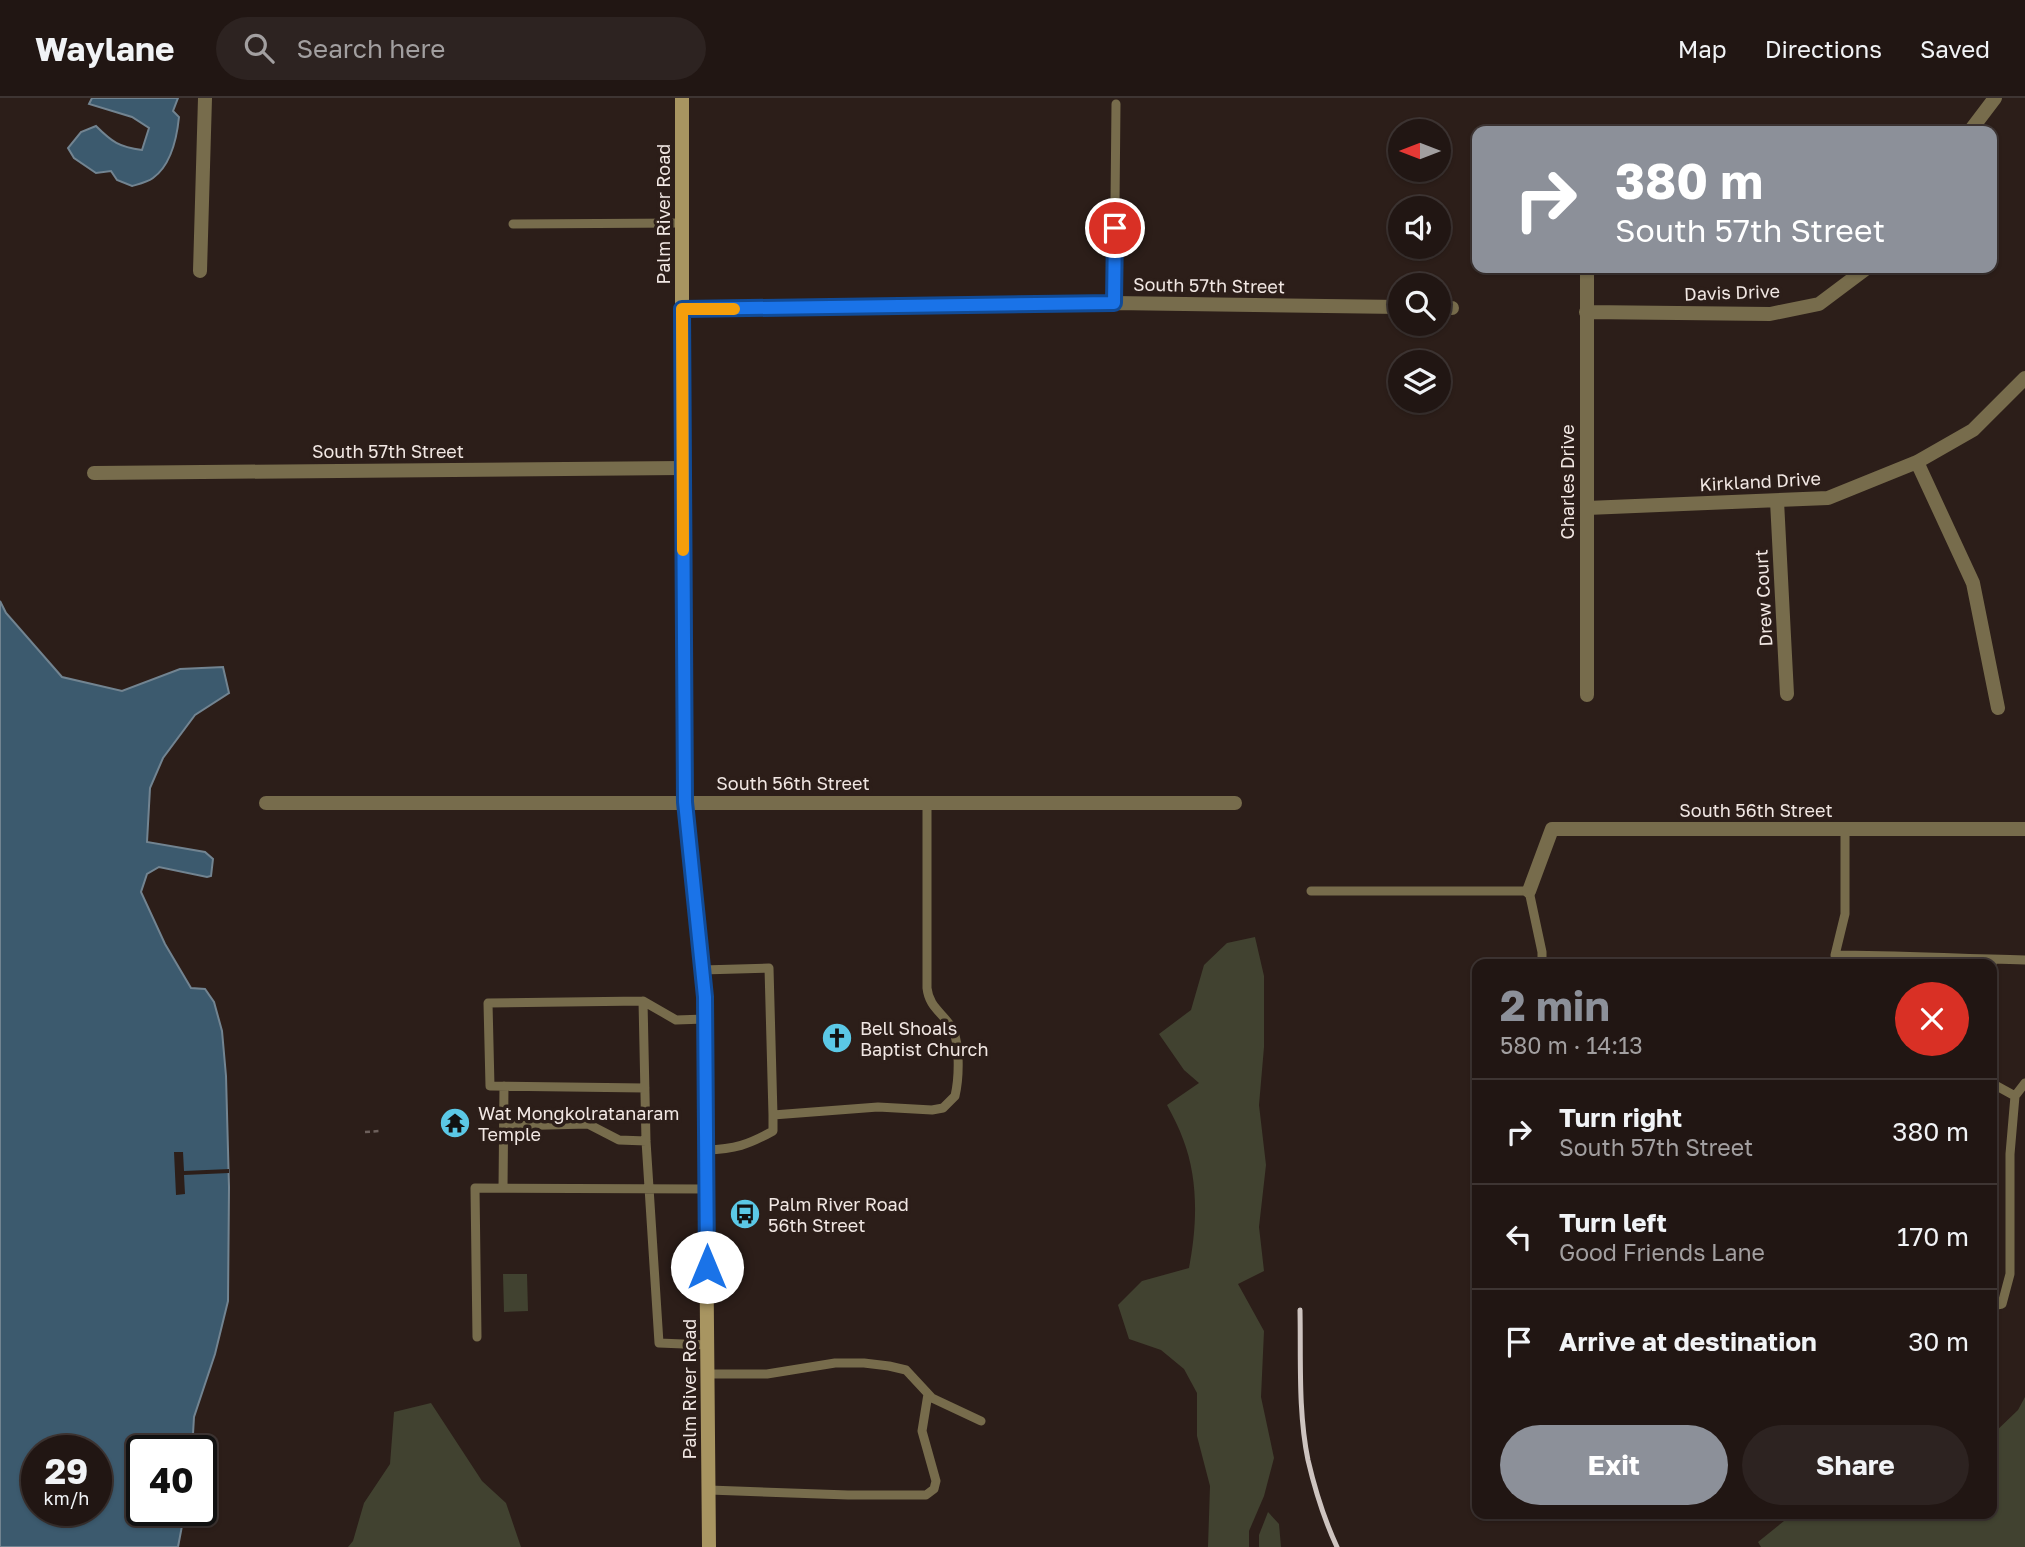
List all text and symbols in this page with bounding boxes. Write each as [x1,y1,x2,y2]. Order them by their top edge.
search box [216,17,706,80]
text: Waylane [35,29,174,68]
icon: search [240,29,278,67]
text: Search here [296,33,445,64]
text: Map [1678,34,1727,63]
text: Directions [1765,34,1882,63]
text: Saved [1920,34,1990,63]
north arrow [1388,119,1451,182]
map controls [1388,119,1451,413]
street label: Palm River Road [652,144,674,284]
text: 380 m [1615,151,1763,210]
icon: right [1500,154,1591,245]
button: sound [1388,196,1451,259]
pin [1085,198,1145,258]
icon: arrive [1096,209,1134,247]
text: South 57th Street [1615,211,1885,249]
street label: South 57th Street [1133,273,1285,297]
button: search [1388,273,1451,336]
street label: Davis Drive [1684,279,1780,305]
button: layers [1388,350,1451,413]
street label: Charles Drive [1556,424,1578,540]
street label: South 57th Street [312,440,464,462]
street label: Kirkland Drive [1699,467,1821,495]
street label: Drew Court [1749,549,1777,647]
street label: South 56th Street [716,772,870,794]
street label: South 56th Street [1679,799,1833,821]
text: 2 min [1500,980,1610,1030]
button: close [1895,982,1969,1056]
place label: Bell Shoals Baptist Church [860,1017,988,1060]
church icon: Bell Shoals Baptist Church [820,1021,854,1055]
text: 580 m · 14:13 [1500,1031,1643,1059]
place label: Wat Mongkolratanaram Temple [478,1102,679,1145]
text: Turn right [1559,1102,1682,1133]
temple icon: Wat Mongkolratanaram Temple [438,1106,472,1140]
icon: right [1500,1113,1538,1151]
text: 380 m [1892,1116,1969,1147]
text: South 57th Street [1559,1133,1753,1161]
place label: Palm River Road 56th Street [768,1193,909,1236]
bus stop icon: Palm River Road 56th Street [728,1197,762,1231]
text: Turn left [1559,1207,1667,1238]
icon: left [1500,1218,1538,1256]
text: 170 m [1897,1221,1969,1252]
position arrow [670,1230,744,1304]
text: Good Friends Lane [1559,1238,1765,1266]
street label: Palm River Road [678,1319,700,1459]
icon: arrive [1500,1323,1538,1361]
text: Arrive at destination [1559,1326,1817,1357]
text: 30 m [1908,1326,1969,1357]
button: Exit [1500,1425,1728,1505]
button: Share [1742,1425,1969,1505]
speed limit sign: 40 [126,1435,217,1526]
text: 29 [45,1450,88,1492]
text: km/h [44,1487,89,1509]

